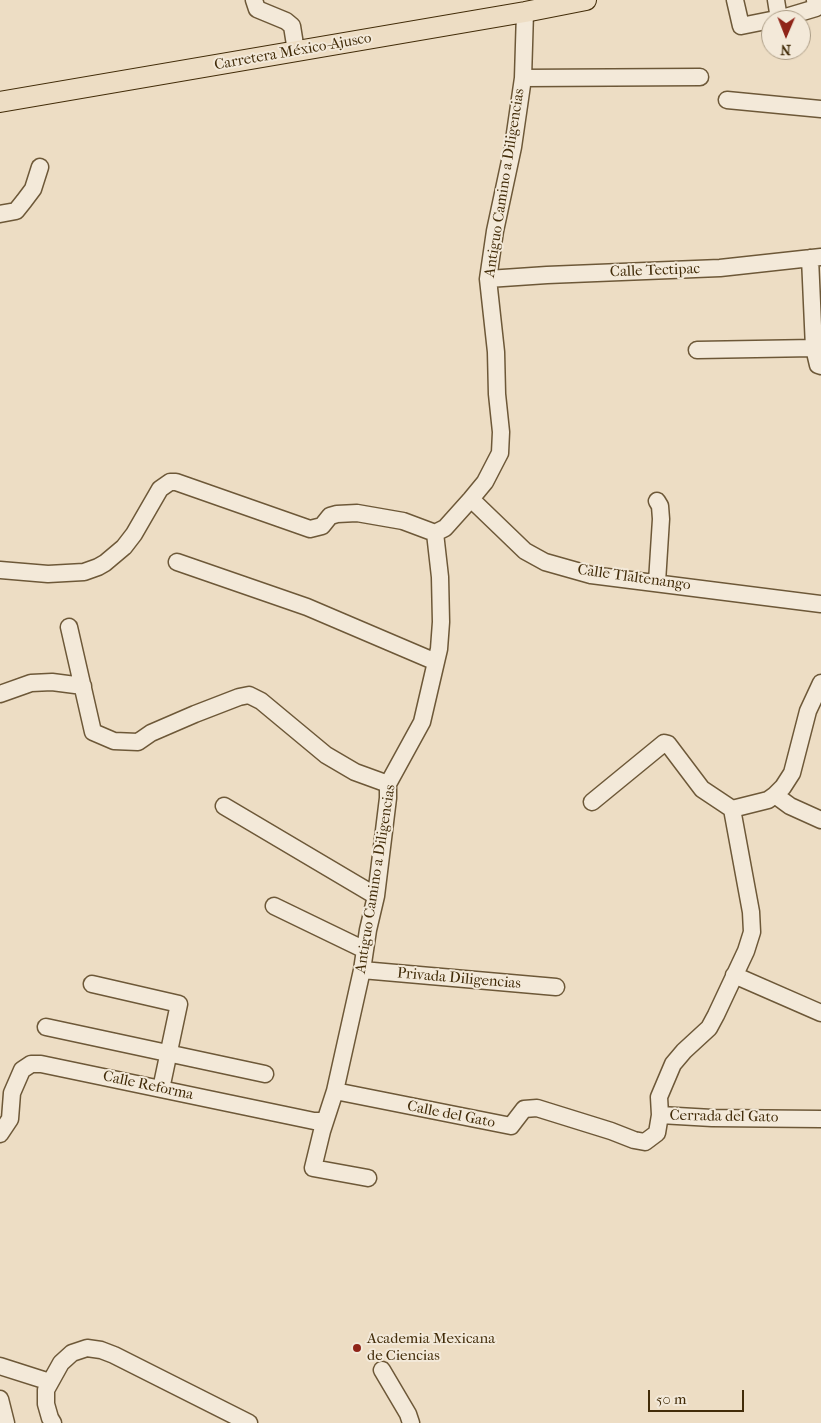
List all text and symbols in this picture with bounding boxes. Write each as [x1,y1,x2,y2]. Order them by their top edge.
north arrow [761,10,811,60]
street label: Carretera México-Ajusco [213,29,373,75]
text: N [780,41,791,58]
street label: Antiguo Camino a Diligencias [481,87,529,279]
street label: Calle Tectipac [610,260,700,282]
street label: Calle Tlaltenango [576,561,692,595]
street label: Antiguo Camino a Diligencias [352,783,400,975]
street label: Privada Diligencias [396,965,522,993]
street label: Calle Reforma [101,1068,195,1104]
street label: Calle del Gato [405,1098,497,1132]
street label: Cerrada del Gato [669,1107,779,1127]
place label: Academia Mexicana de Ciencias [367,1330,495,1365]
marker: Academia Mexicana de Ciencias [351,1342,363,1354]
scale bar [651,1380,747,1412]
text: 50 m [656,1390,686,1408]

